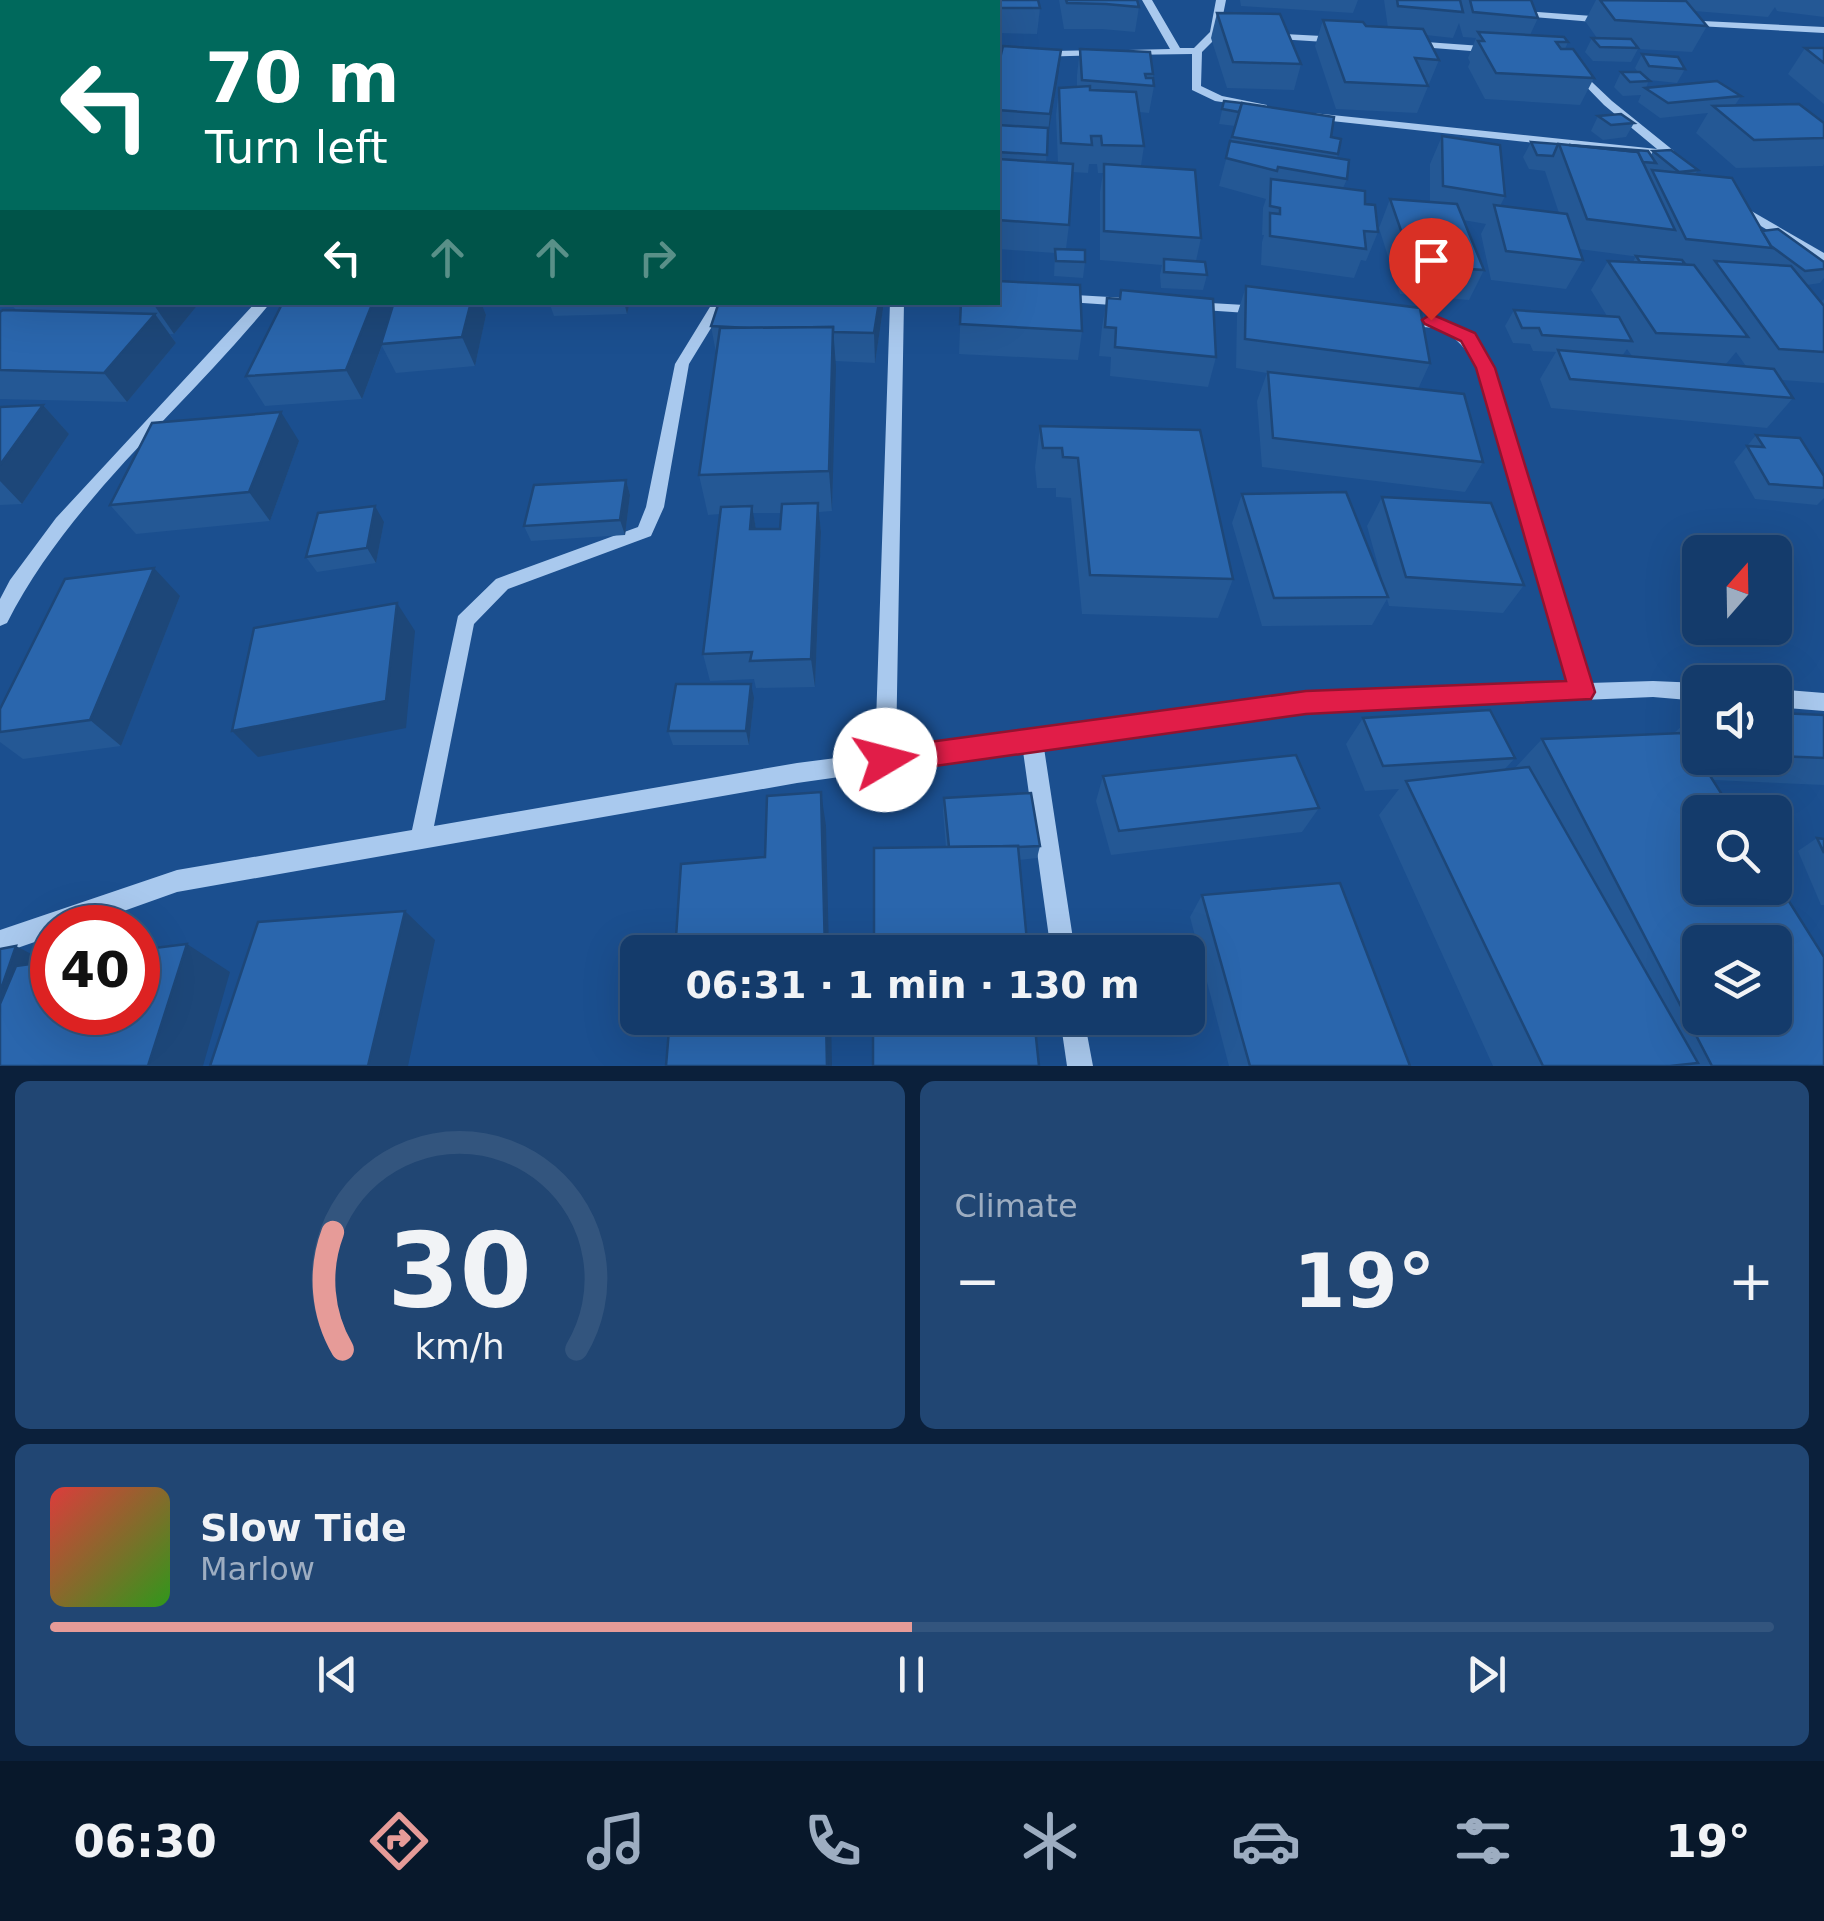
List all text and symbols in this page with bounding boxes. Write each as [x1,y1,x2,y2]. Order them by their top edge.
text: 70 m [205,37,400,119]
icon: left [40,40,170,170]
text: Turn left [205,121,388,174]
pin [1389,218,1474,321]
icon: left [315,230,370,285]
icon: ahead [420,230,475,285]
icon: ahead [525,230,580,285]
icon: right [630,230,685,285]
icon: arrive [1404,233,1459,288]
north arrow [1682,535,1792,645]
map controls [1682,535,1792,1035]
button: sound [1682,665,1792,775]
position arrow [833,708,937,812]
button: search [1682,795,1792,905]
speed limit sign: 40 [30,905,160,1035]
button: layers [1682,925,1792,1035]
text: 06:31 · 1 min · 130 m [685,963,1140,1007]
text: Climate [955,1187,1078,1225]
text: 30 [387,1210,532,1332]
text: 19° [1293,1237,1435,1325]
text: − [955,1249,1001,1313]
text: + [1728,1249,1774,1313]
text: km/h [415,1326,505,1367]
text: Slow Tide [200,1506,407,1550]
text: Marlow [200,1550,315,1588]
icon: previous [310,1647,365,1702]
icon: pause [884,1647,939,1702]
icon: next [1459,1647,1514,1702]
icon: directions [364,1806,434,1876]
icon: music [581,1806,651,1876]
icon: phone [798,1806,868,1876]
icon: climate [1015,1806,1085,1876]
icon: car [1231,1806,1301,1876]
icon: filters [1448,1806,1518,1876]
text: 06:30 [73,1815,217,1868]
text: 19° [1665,1815,1751,1868]

